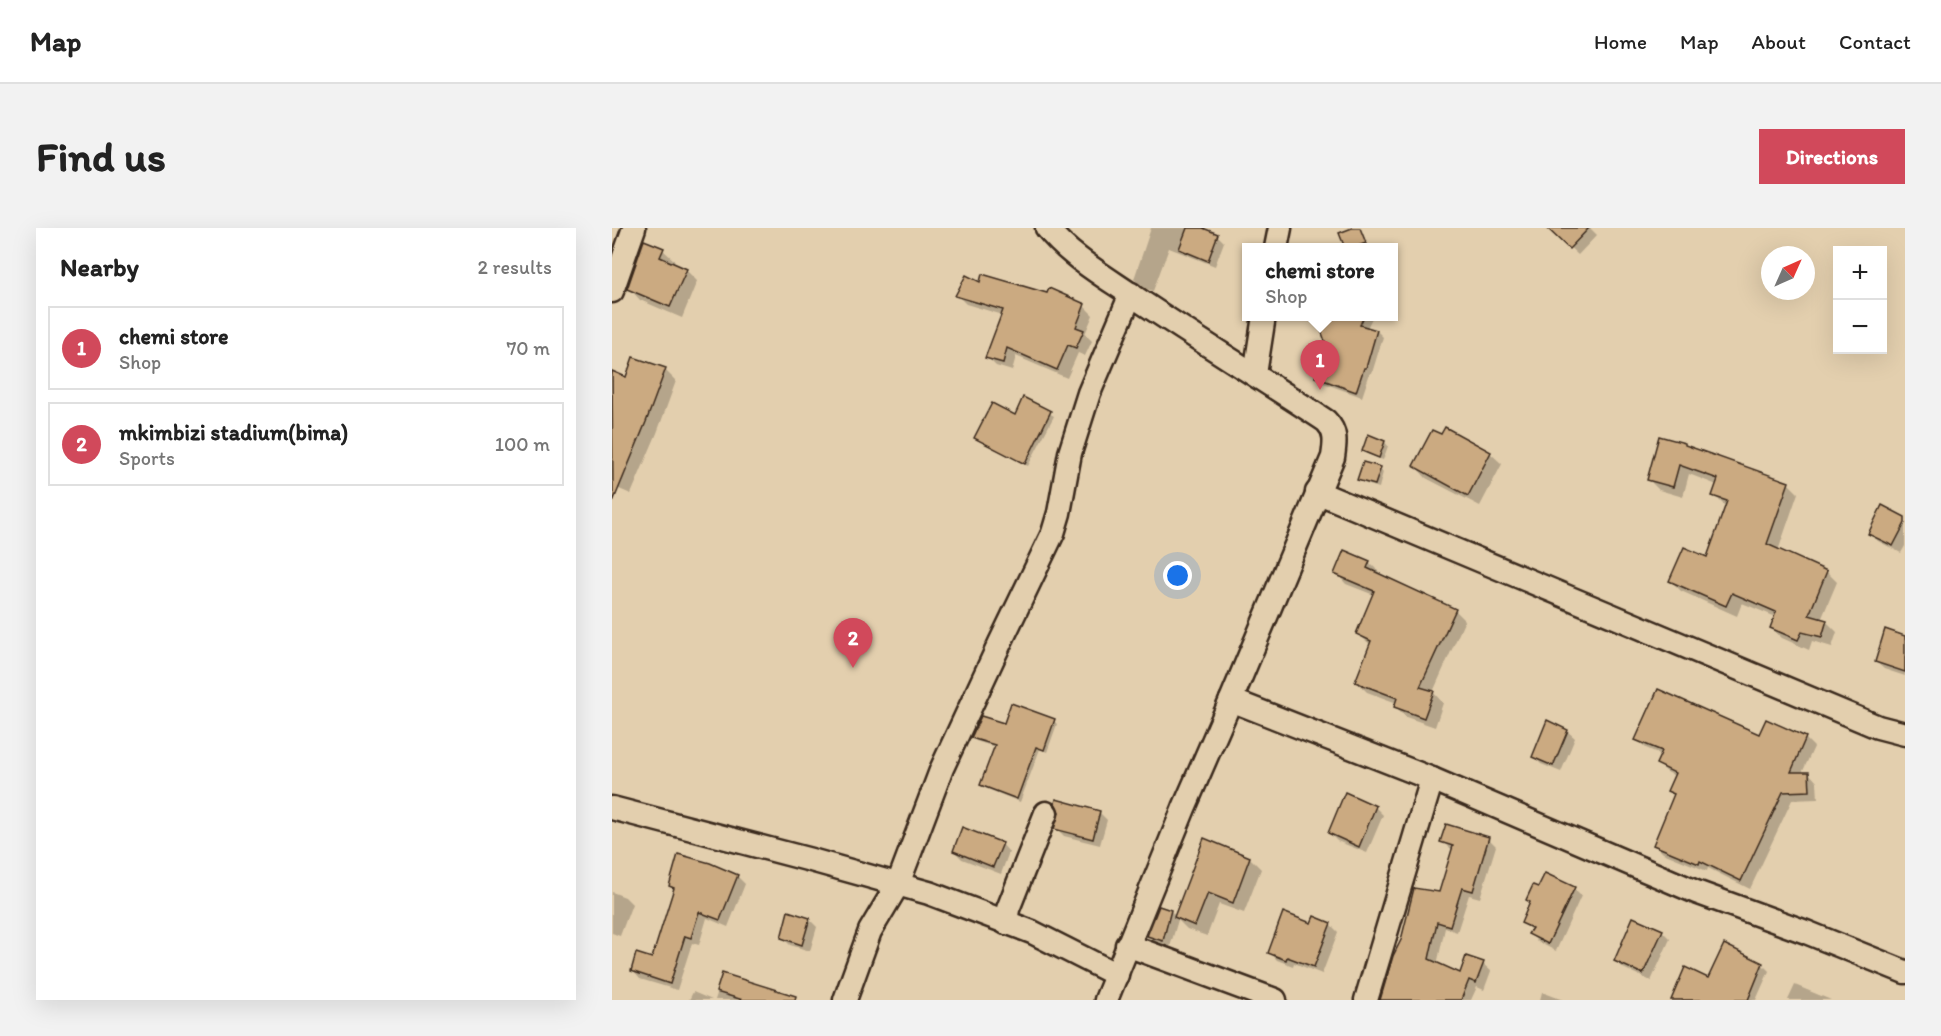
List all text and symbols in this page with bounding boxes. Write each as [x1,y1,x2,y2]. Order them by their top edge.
text: Map [30,24,81,58]
text: Home [1594,29,1647,54]
text: Map [1680,29,1719,54]
text: About [1752,29,1806,54]
text: Contact [1839,29,1911,54]
button: Directions [1759,129,1905,184]
text: Find us [36,131,166,182]
popup [1242,243,1398,321]
north arrow [1761,246,1815,300]
map controls [1833,246,1887,354]
button: + [1833,246,1887,300]
text: Nearby [60,251,139,283]
text: 2 results [478,255,552,279]
text: chemi store [1265,257,1375,284]
text: Shop [1265,284,1307,308]
button: − [1833,300,1887,354]
text: chemi store [119,323,229,350]
text: 1 [77,336,86,360]
text: 70 m [506,336,550,360]
pin: 1 [1300,340,1340,390]
text: Shop [119,350,161,374]
text: mkimbizi stadium(bima) [119,419,348,446]
text: 2 [76,432,87,456]
text: 100 m [495,432,550,456]
text: Sports [119,446,175,470]
your location [1163,561,1192,590]
pin: 2 [834,618,872,668]

